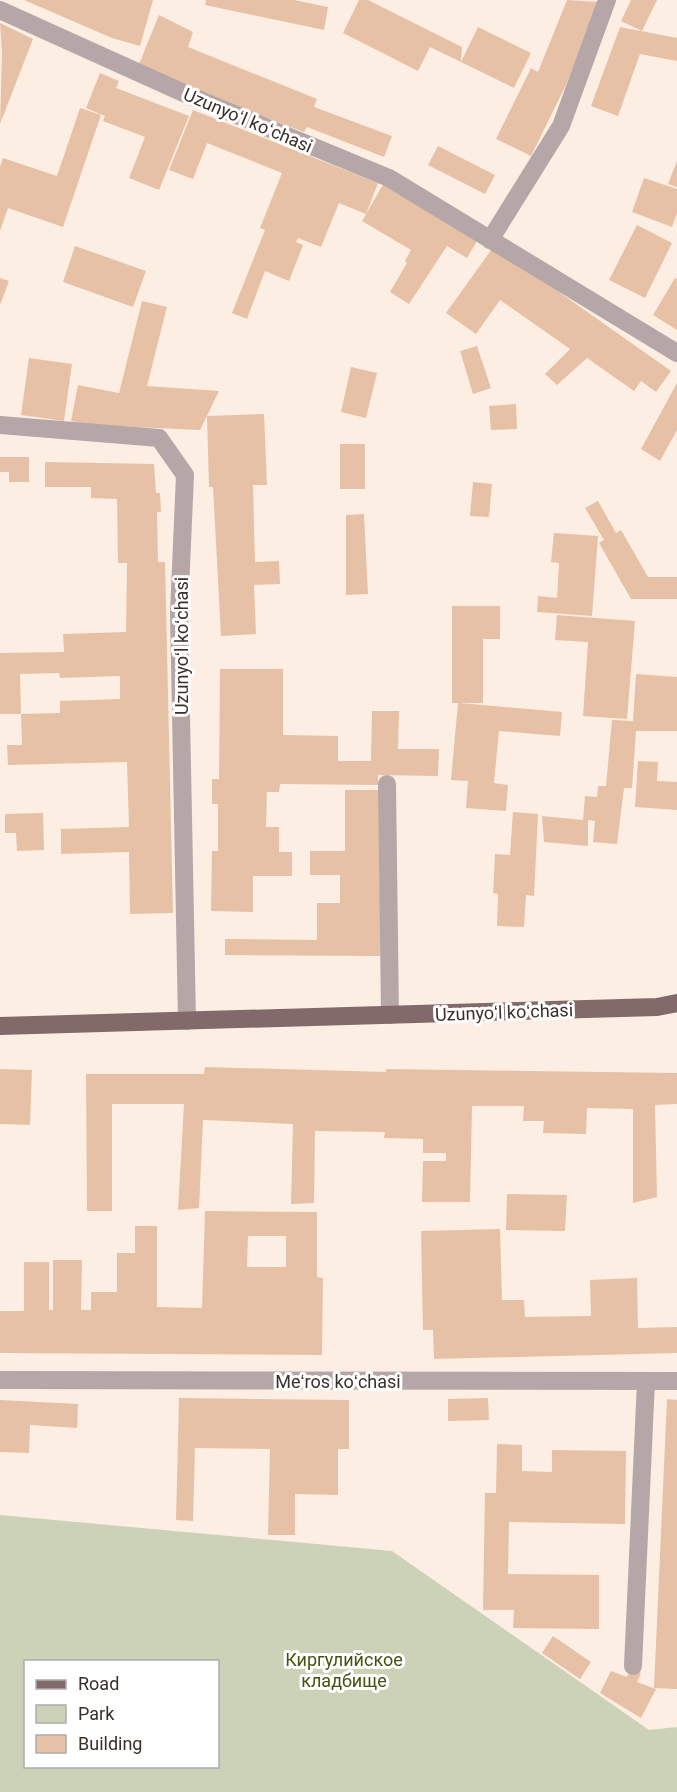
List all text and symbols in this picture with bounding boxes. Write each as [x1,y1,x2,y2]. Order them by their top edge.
street label: Uzunyoʻl koʻchasi [180,83,316,157]
street label: Uzunyoʻl koʻchasi [171,577,192,715]
street label: Uzunyoʻl koʻchasi [435,999,573,1025]
street label: Meʻros koʻchasi [275,1371,401,1392]
park label: Киргулийское кладбище [285,1649,403,1691]
legend [24,1660,219,1768]
text: Road [78,1673,119,1694]
text: Park [78,1703,115,1724]
text: Building [78,1733,142,1754]

